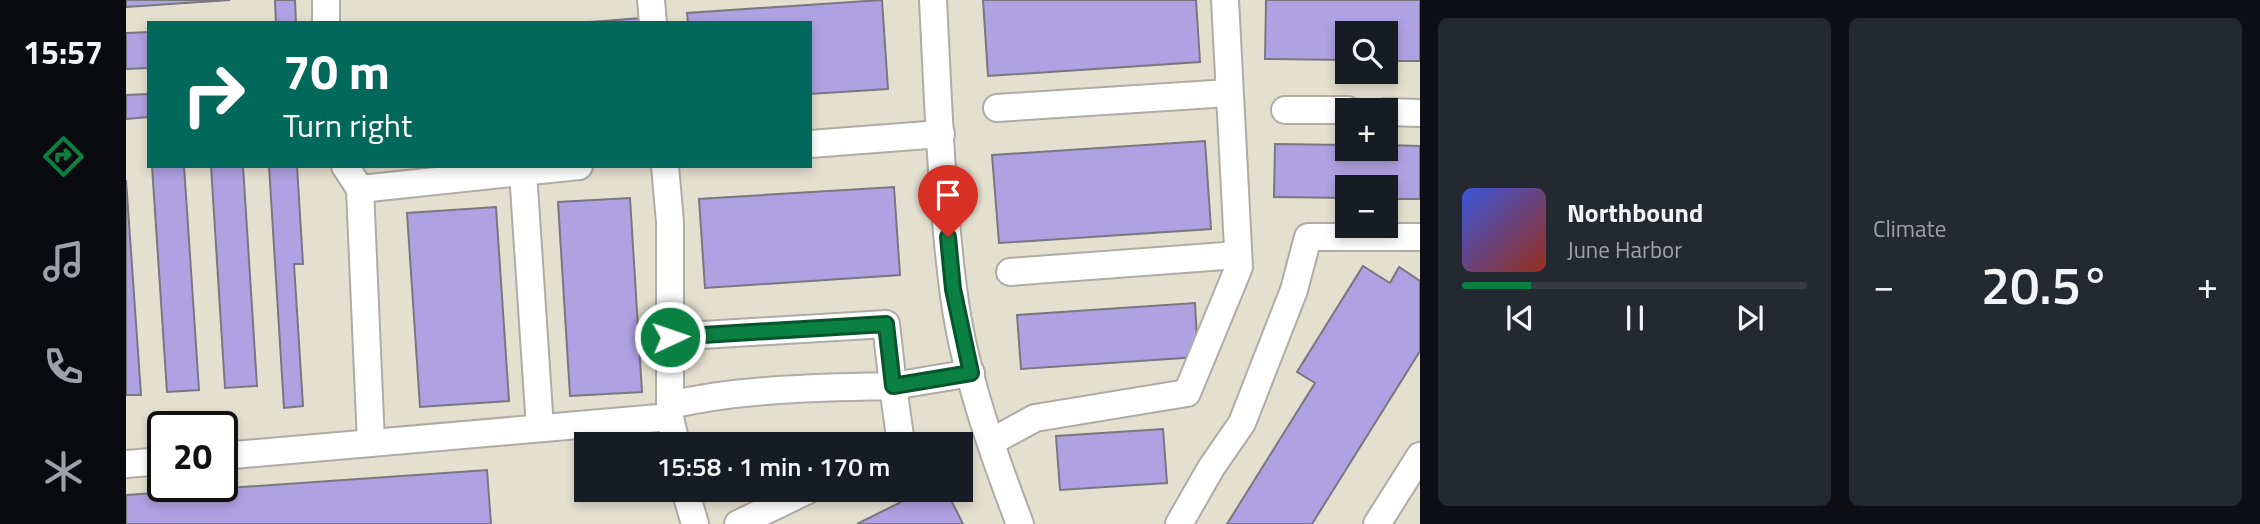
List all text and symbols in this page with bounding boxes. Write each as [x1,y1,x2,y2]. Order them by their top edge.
map controls [1335,21,1398,238]
button: search [1335,21,1398,84]
text: 15:57 [23,28,103,76]
text: 70 m [283,33,390,108]
icon: right [168,49,259,140]
button: + [1335,98,1398,161]
text: Turn right [283,101,412,149]
icon: directions [39,132,88,181]
pin [918,165,978,237]
button: − [1335,175,1398,238]
icon: arrive [929,176,967,214]
text: Northbound [1567,193,1703,232]
text: Climate [1873,211,1946,246]
text: June Harbor [1567,232,1682,267]
icon: music [39,237,88,286]
text: 20.5° [1981,245,2110,324]
text: − [1873,256,1894,314]
text: + [2197,256,2218,314]
icon: previous [1501,299,1539,337]
icon: pause [1616,299,1654,337]
icon: next [1731,299,1769,337]
position arrow [633,300,707,374]
icon: phone [39,342,88,391]
speed limit sign: 20 [147,411,238,502]
icon: climate [39,447,88,496]
text: 15:58 · 1 min · 170 m [657,447,890,486]

